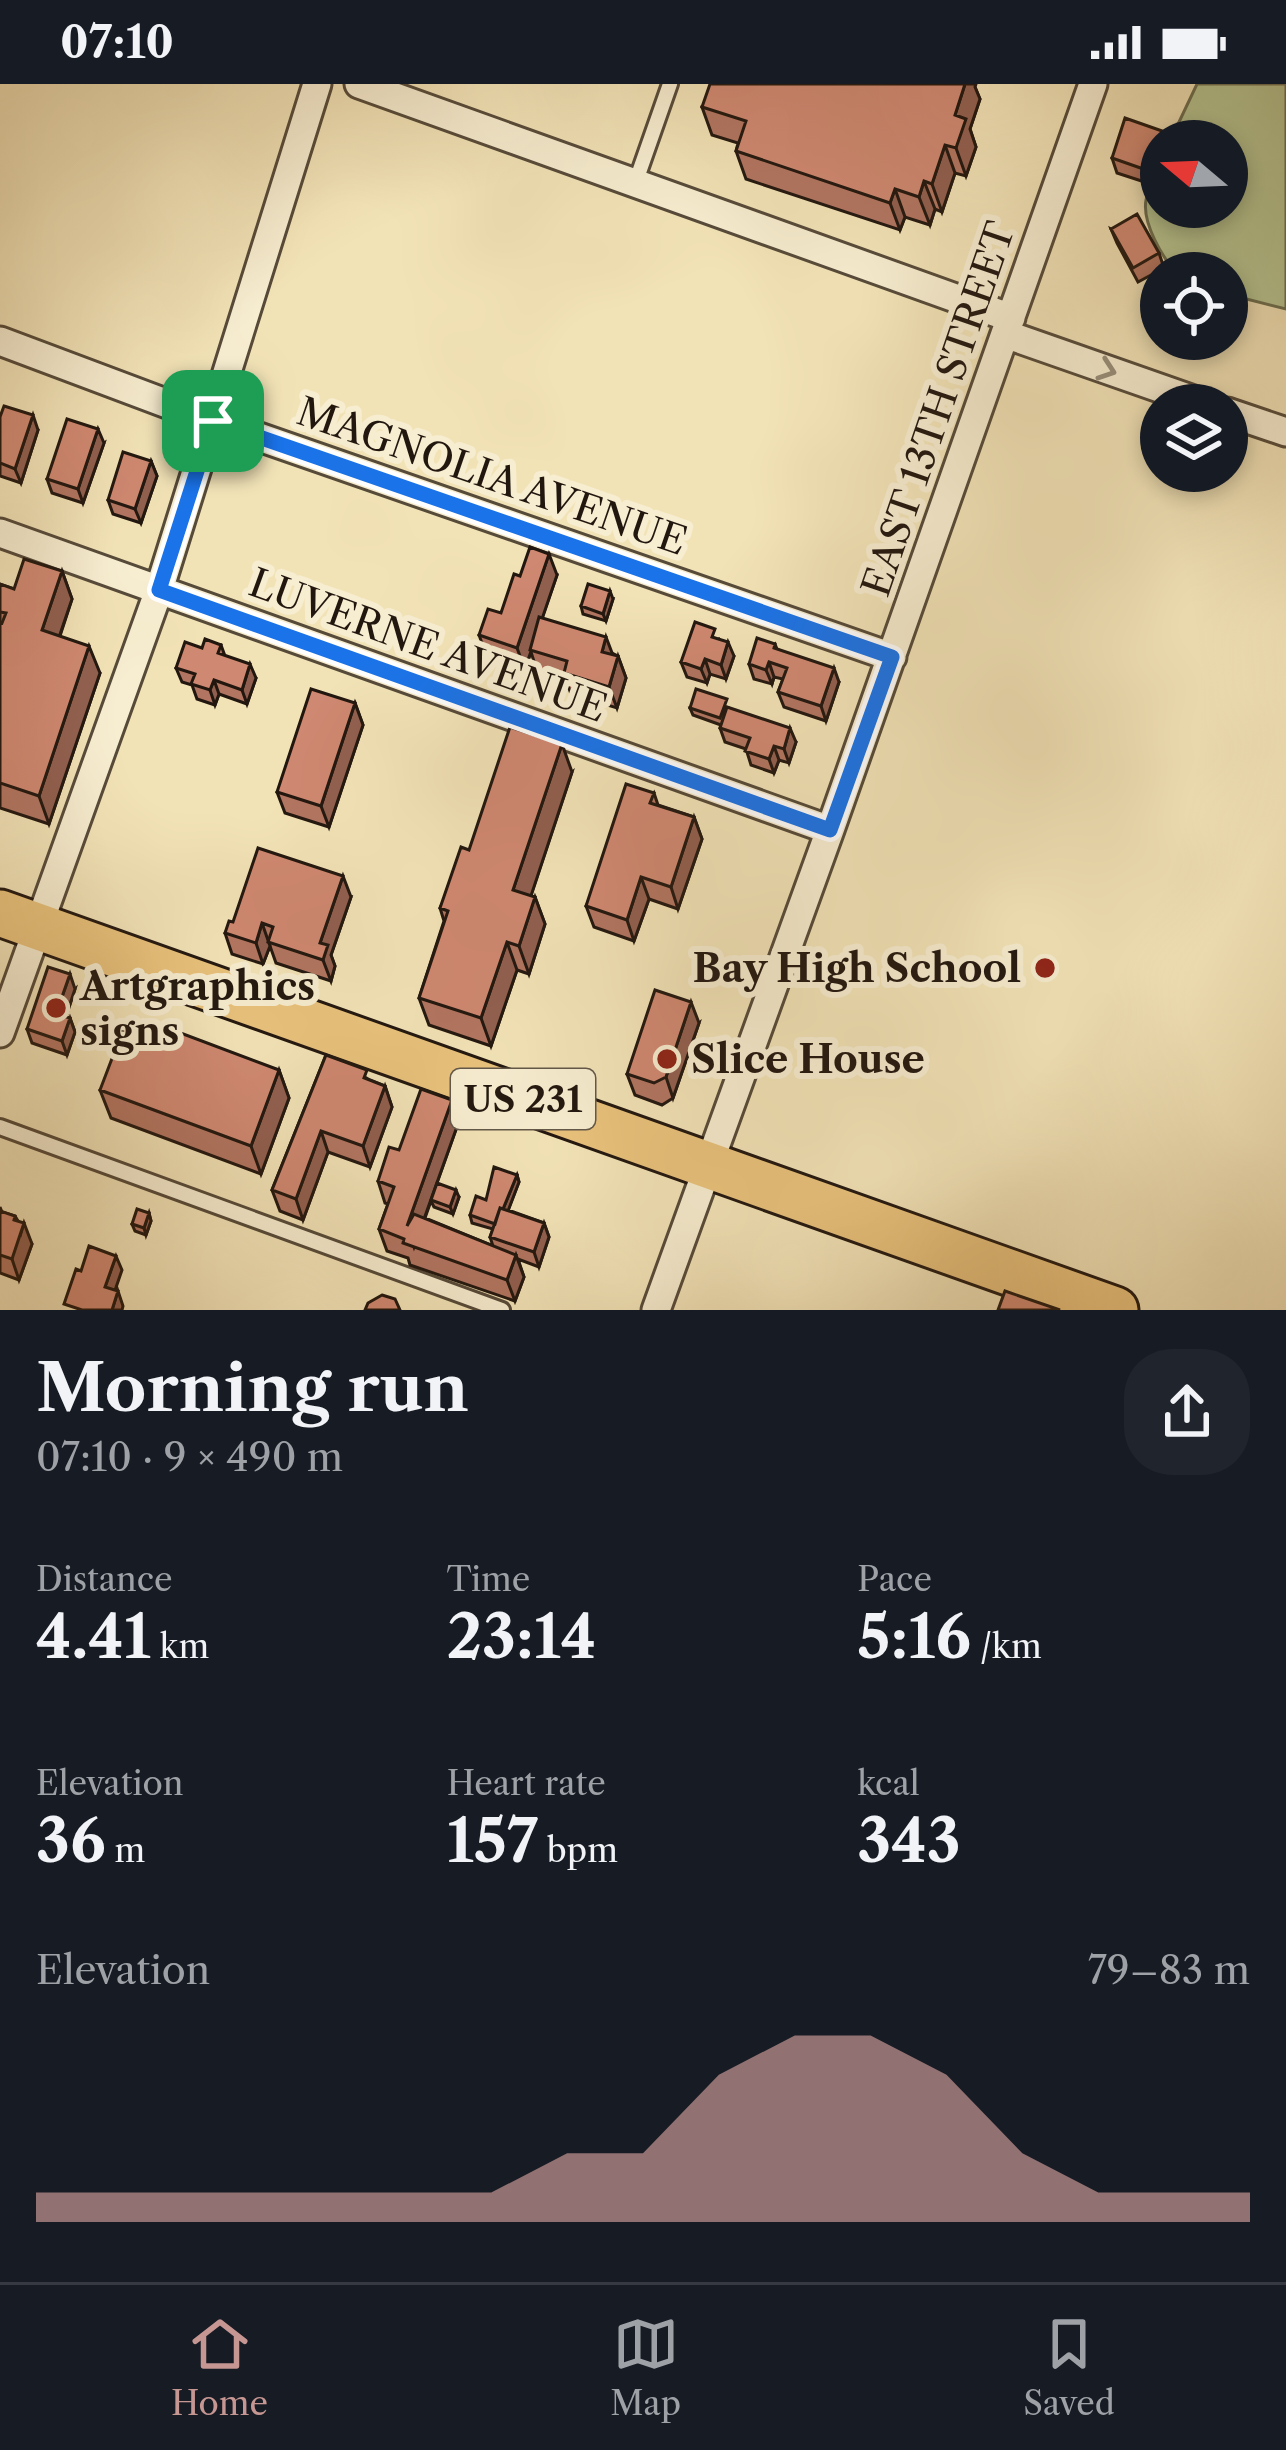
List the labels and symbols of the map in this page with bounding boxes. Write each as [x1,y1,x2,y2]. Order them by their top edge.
north arrow [1140,120,1248,228]
street label: EAST 13TH STREET [851,216,1025,602]
one-way arrow [1095,356,1116,380]
pin [162,370,264,472]
street label: MAGNOLIA AVENUE [291,387,693,565]
street label: LUVERNE AVENUE [243,558,613,732]
place label: Bay High School [693,944,1021,992]
marker: Bay High School [1032,955,1058,981]
place label: Artgraphics signs [79,962,315,1055]
marker: Artgraphics signs [43,995,69,1021]
place label: Slice House [691,1035,925,1083]
marker: Slice House [654,1046,680,1072]
road number: US 231 [451,1069,595,1129]

